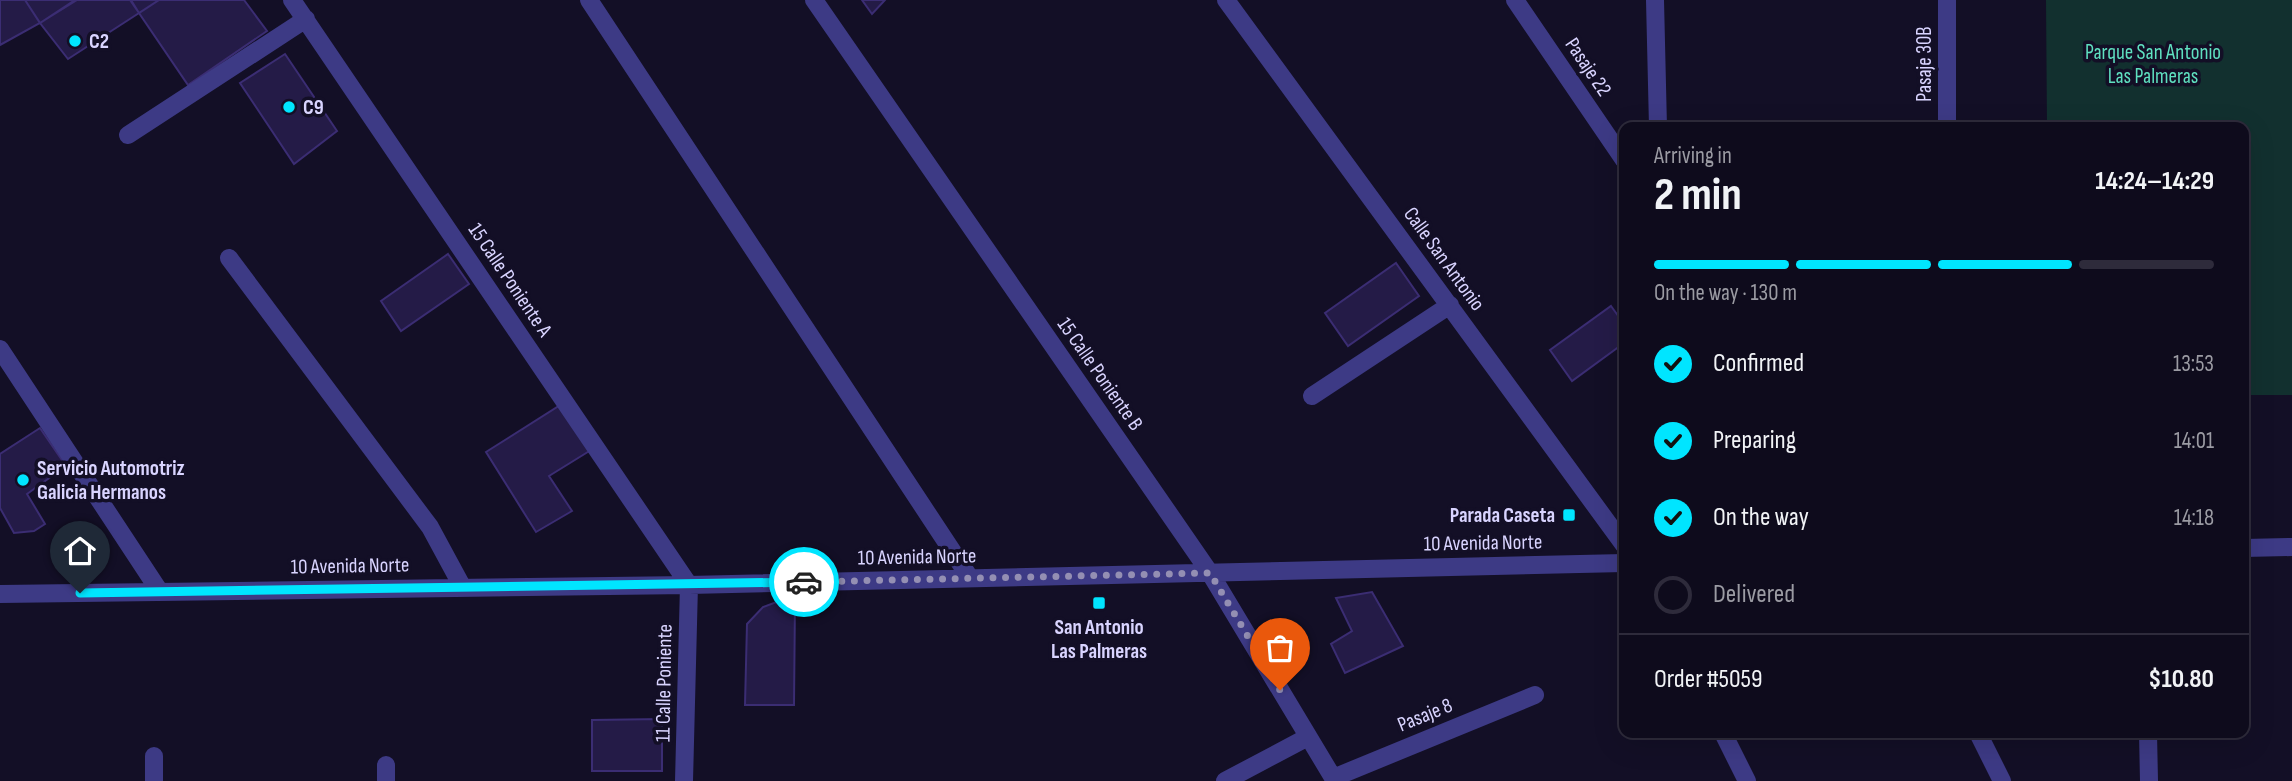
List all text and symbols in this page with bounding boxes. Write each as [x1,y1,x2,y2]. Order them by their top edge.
street label: Pasaje 30B [1912,26,1937,102]
place label: C2 [89,29,109,54]
marker: C2 [67,33,83,49]
street label: Pasaje 22 [1559,33,1617,101]
park label: Parque San Antonio Las Palmeras [2085,40,2221,89]
place label: C9 [303,95,324,120]
marker: C9 [281,99,297,115]
text: Arriving in [1654,142,1732,170]
text: 14:24–14:29 [2095,166,2214,197]
text: 2 min [1654,168,1742,223]
street label: Calle San Antonio [1398,202,1490,316]
street label: 15 Calle Poniente A [463,218,558,342]
text: On the way · 130 m [1654,279,1797,307]
street label: 15 Calle Poniente B [1052,313,1148,435]
icon: check [1654,345,1692,383]
text: Confirmed [1713,348,1804,379]
text: 13:53 [2173,350,2214,378]
icon: check [1654,422,1692,460]
text: Preparing [1713,425,1796,456]
text: 14:01 [2174,427,2214,455]
place label: Servicio Automotriz Galicia Hermanos [37,456,185,505]
marker: Servicio Automotriz Galicia Hermanos [15,472,31,488]
icon: check [1654,499,1692,537]
text: On the way [1713,502,1809,533]
place label: Parada Caseta [1450,503,1555,528]
text: 14:18 [2174,504,2214,532]
marker: Parada Caseta [1561,507,1577,523]
pin [50,521,110,593]
street label: 10 Avenida Norte [1423,529,1543,557]
icon: home [61,532,99,570]
street label: 10 Avenida Norte [857,543,977,571]
courier [769,547,839,617]
street label: 10 Avenida Norte [290,552,410,580]
icon: car [785,563,823,601]
text: Delivered [1713,579,1795,610]
marker: San Antonio Las Palmeras [1091,595,1107,611]
place label: San Antonio Las Palmeras [1051,615,1147,664]
pin [1250,618,1310,690]
street label: 11 Calle Poniente [650,624,678,742]
icon: bag [1261,629,1299,667]
text: Order #5059 [1654,664,1763,695]
text: $10.80 [2148,664,2214,695]
street label: Pasaje 8 [1394,693,1456,737]

